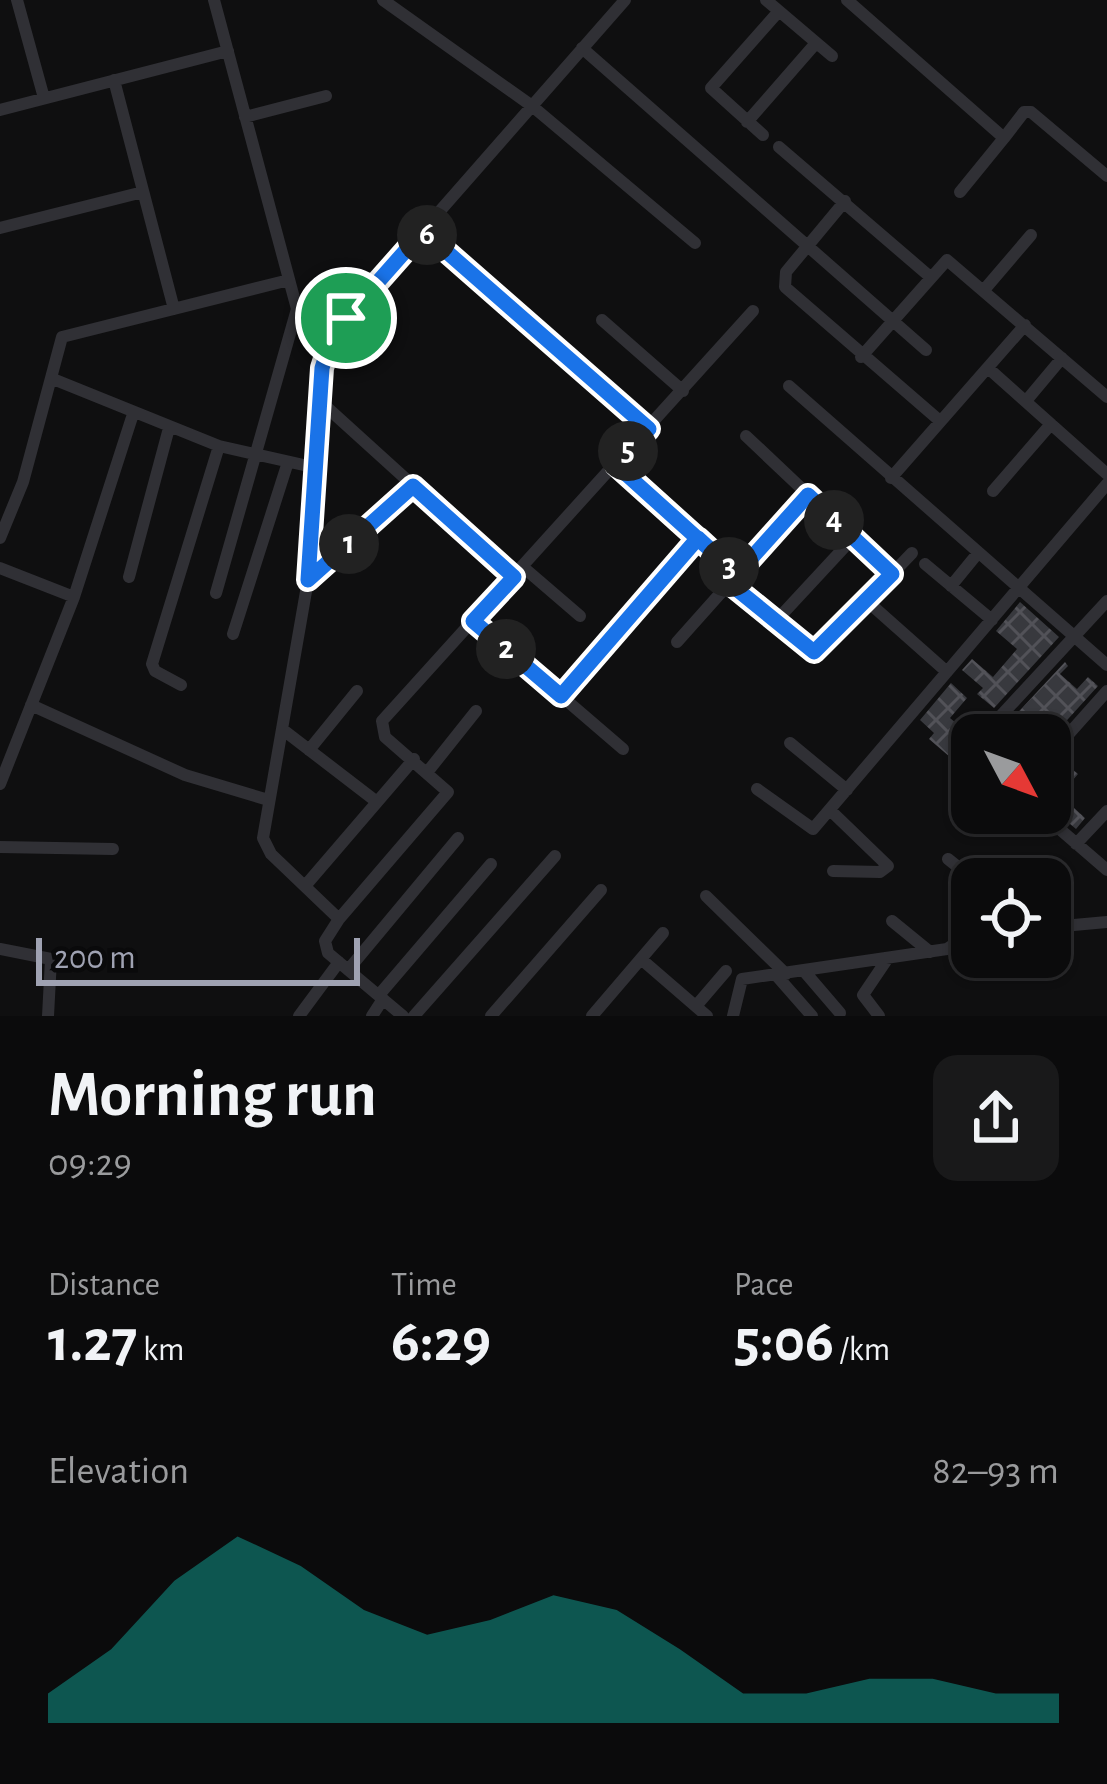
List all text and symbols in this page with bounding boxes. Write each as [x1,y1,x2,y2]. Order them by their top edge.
pin: 6 [397,205,457,265]
text: 6 [419,218,435,251]
pin [295,267,397,369]
icon: arrive [313,285,379,351]
pin: 5 [598,421,658,481]
text: 5 [621,434,635,467]
pin: 4 [804,490,864,550]
text: 4 [826,503,842,536]
pin: 1 [319,514,379,574]
text: 1 [343,527,355,560]
pin: 3 [699,537,759,597]
text: 3 [722,550,736,583]
pin: 2 [476,619,536,679]
text: 2 [498,632,514,665]
north arrow [951,714,1071,834]
map controls [951,714,1071,978]
button: locate [951,858,1071,978]
scale bar [36,932,360,985]
text: 200 m [54,942,136,975]
button: share [933,1055,1059,1181]
text: Morning run [48,1062,377,1128]
text: 09:29 [48,1144,132,1183]
text: Distance [48,1269,160,1302]
text: Time [391,1269,457,1302]
text: Pace [734,1269,793,1302]
text: 1.27 [48,1312,138,1372]
text: 6:29 [391,1312,491,1372]
text: 5:06 [734,1312,834,1372]
text: km [138,1334,184,1367]
text: /km [834,1334,890,1367]
text: Elevation [48,1452,189,1491]
text: 82–93 m [932,1452,1059,1491]

